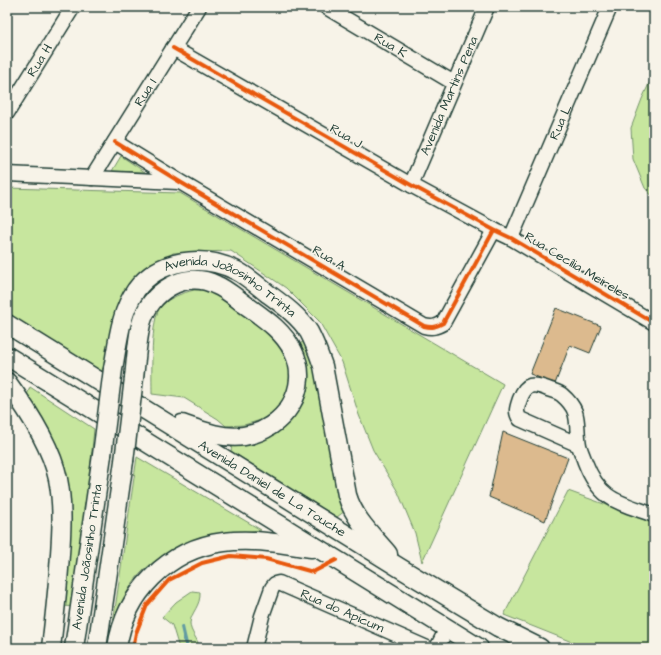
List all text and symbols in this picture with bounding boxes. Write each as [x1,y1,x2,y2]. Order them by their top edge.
street label: Rua K [371,28,411,62]
street label: Avenida Martins Pena [416,33,483,158]
street label: Rua H [23,40,57,80]
street label: Rua I [130,75,161,110]
street label: Rua L [545,102,576,143]
street label: Rua J [327,120,366,152]
street label: Rua Cecília Meireles [521,228,633,305]
street label: Rua A [309,241,350,275]
street label: Avenida Joãosinho Trinta [161,252,300,321]
street label: Avenida Daniel de La Touche [195,436,349,541]
street label: Avenida Joãosinho Trinta [68,483,107,631]
street label: Rua do Apicum [298,585,388,637]

